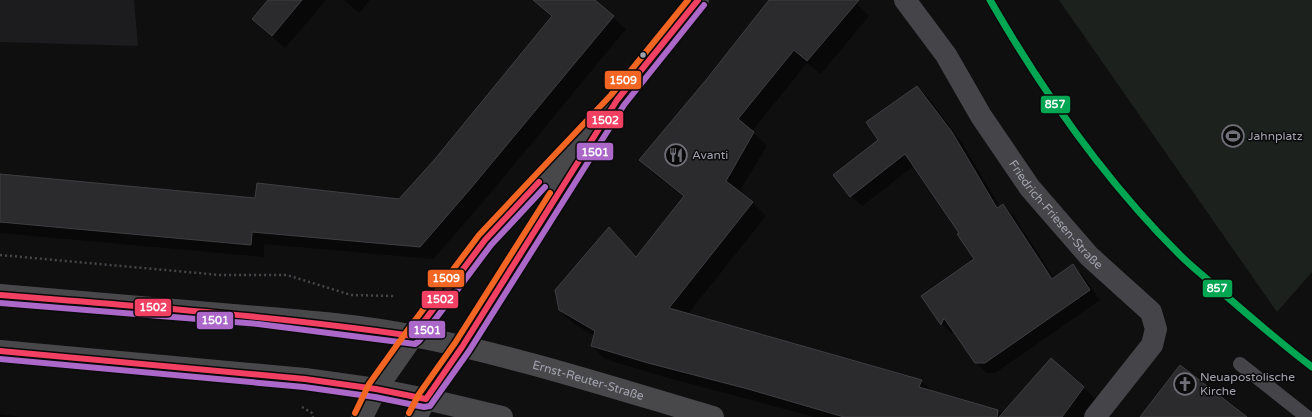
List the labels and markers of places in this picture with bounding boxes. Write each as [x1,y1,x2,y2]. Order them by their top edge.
unlabelled marker [638,50,648,60]
sports icon: Jahnplatz [1220,123,1246,149]
place label: Jahnplatz [1248,129,1303,143]
restaurant icon: Avanti [663,142,689,168]
place label: Avanti [692,148,728,162]
place label: Neuapostolische Kirche [1200,370,1295,398]
church icon: Neuapostolische Kirche [1172,371,1198,397]

